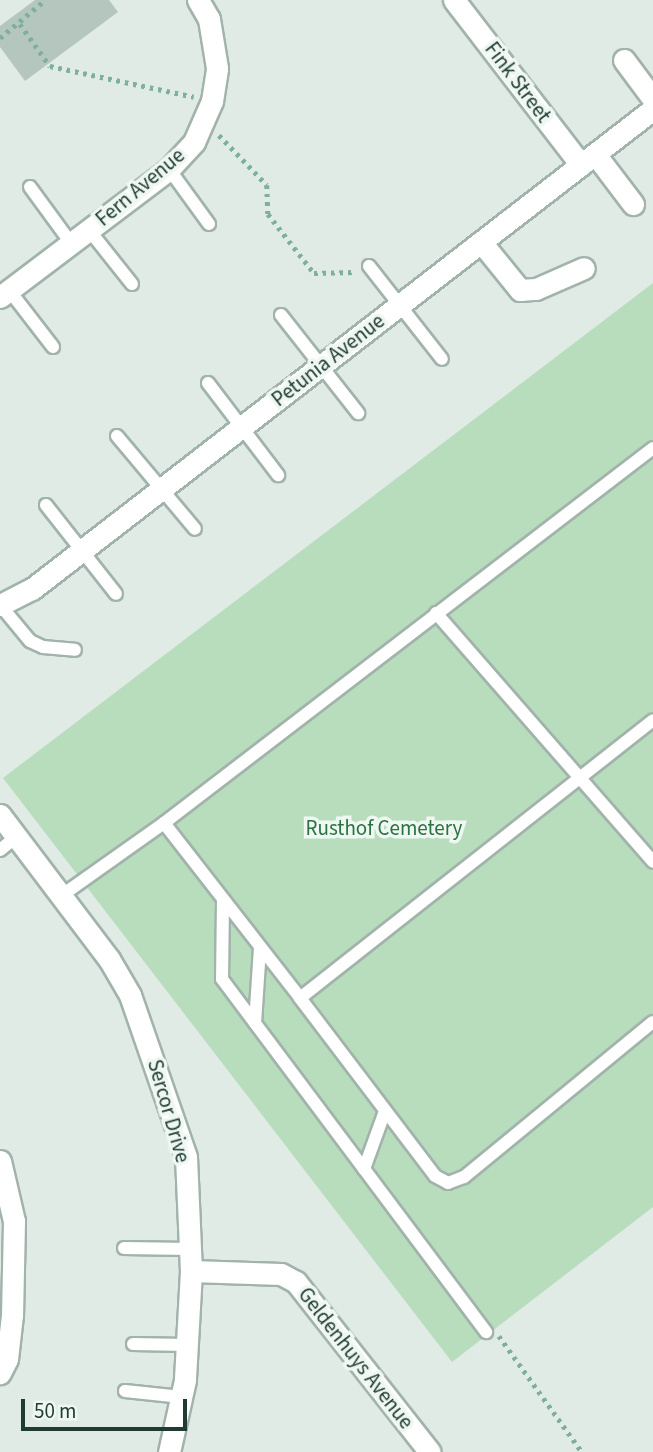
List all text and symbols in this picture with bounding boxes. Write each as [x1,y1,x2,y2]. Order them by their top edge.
street label: Fink Street [480,37,556,127]
street label: Fern Avenue [90,143,190,231]
street label: Petunia Avenue [267,308,389,412]
park label: Rusthof Cemetery [306,815,462,841]
street label: Sercor Drive [142,1056,196,1166]
street label: Geldenhuys Avenue [293,1282,419,1434]
scale bar [24,1386,191,1430]
text: 50 m [34,1396,76,1426]

